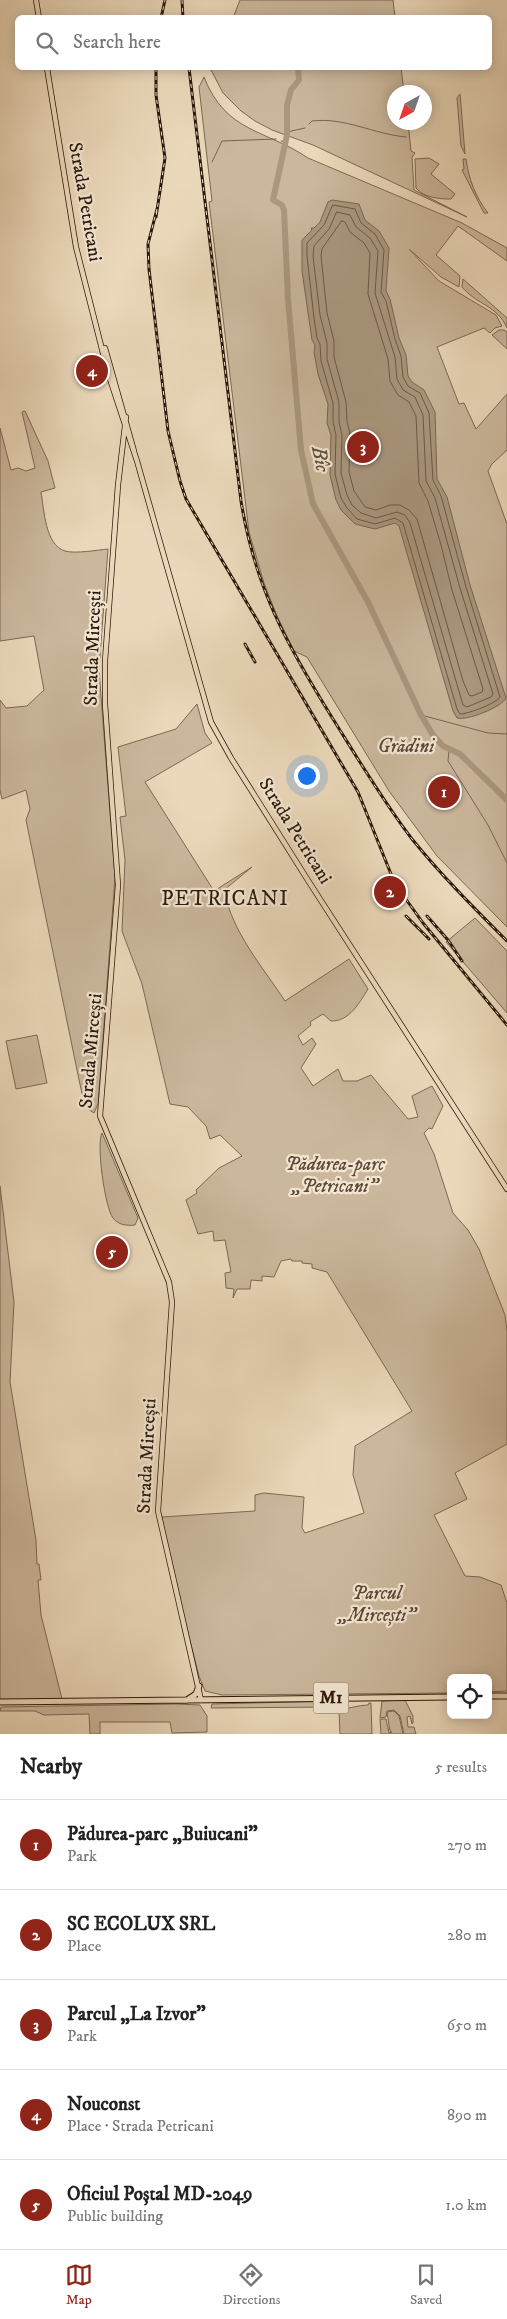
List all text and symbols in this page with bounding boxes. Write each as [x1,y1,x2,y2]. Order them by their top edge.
search box [15,15,492,70]
icon: search [33,29,61,57]
text: Search here [73,31,161,54]
north arrow [387,85,432,130]
street label: Strada Petricani [63,141,107,263]
pin: 4 [76,352,108,390]
pin: 3 [347,428,379,466]
water label: Bîc [305,443,335,475]
street label: Strada Mircești [79,590,107,706]
park label: Grădini [378,735,435,758]
your location [294,763,320,789]
pin: 1 [428,773,460,811]
street label: Strada Petricani [253,774,337,888]
pin: 2 [374,873,406,911]
district label: PETRICANI [161,886,289,912]
street label: Strada Mircești [75,992,107,1110]
park label: Pădurea-parc „Petricani” [285,1153,386,1198]
pin: 5 [96,1233,128,1271]
street label: Strada Mircești [132,1398,162,1514]
park label: Parcul „Mircești” [337,1582,418,1627]
map controls [447,1674,492,1719]
button: locate [447,1674,492,1719]
road number: M1 [314,1682,348,1714]
text: Nearby [20,1754,82,1780]
text: 5 results [435,1757,487,1777]
text: Pădurea-parc „Buiucani” [67,1823,258,1846]
text: 1 [33,1835,39,1855]
text: 270 m [447,1835,487,1855]
text: Park [67,1846,97,1866]
text: SC ECOLUX SRL [67,1913,215,1936]
text: 2 [32,1925,40,1945]
text: 280 m [447,1925,487,1945]
text: Place [67,1936,101,1956]
text: Parcul „La Izvor” [67,2003,206,2026]
text: 3 [33,2015,39,2035]
text: 650 m [447,2015,487,2035]
text: Park [67,2026,97,2046]
text: Nouconst [67,2093,140,2116]
text: 4 [31,2105,41,2125]
text: 890 m [447,2105,487,2125]
text: Place · Strada Petricani [67,2116,214,2136]
text: Oficiul Poștal MD-2049 [67,2183,253,2206]
text: 5 [32,2195,40,2215]
text: 1.0 km [445,2195,487,2215]
text: Public building [67,2206,163,2226]
tab: Map [65,2261,93,2309]
tab: Directions [222,2261,280,2309]
tab: Saved [410,2261,442,2309]

